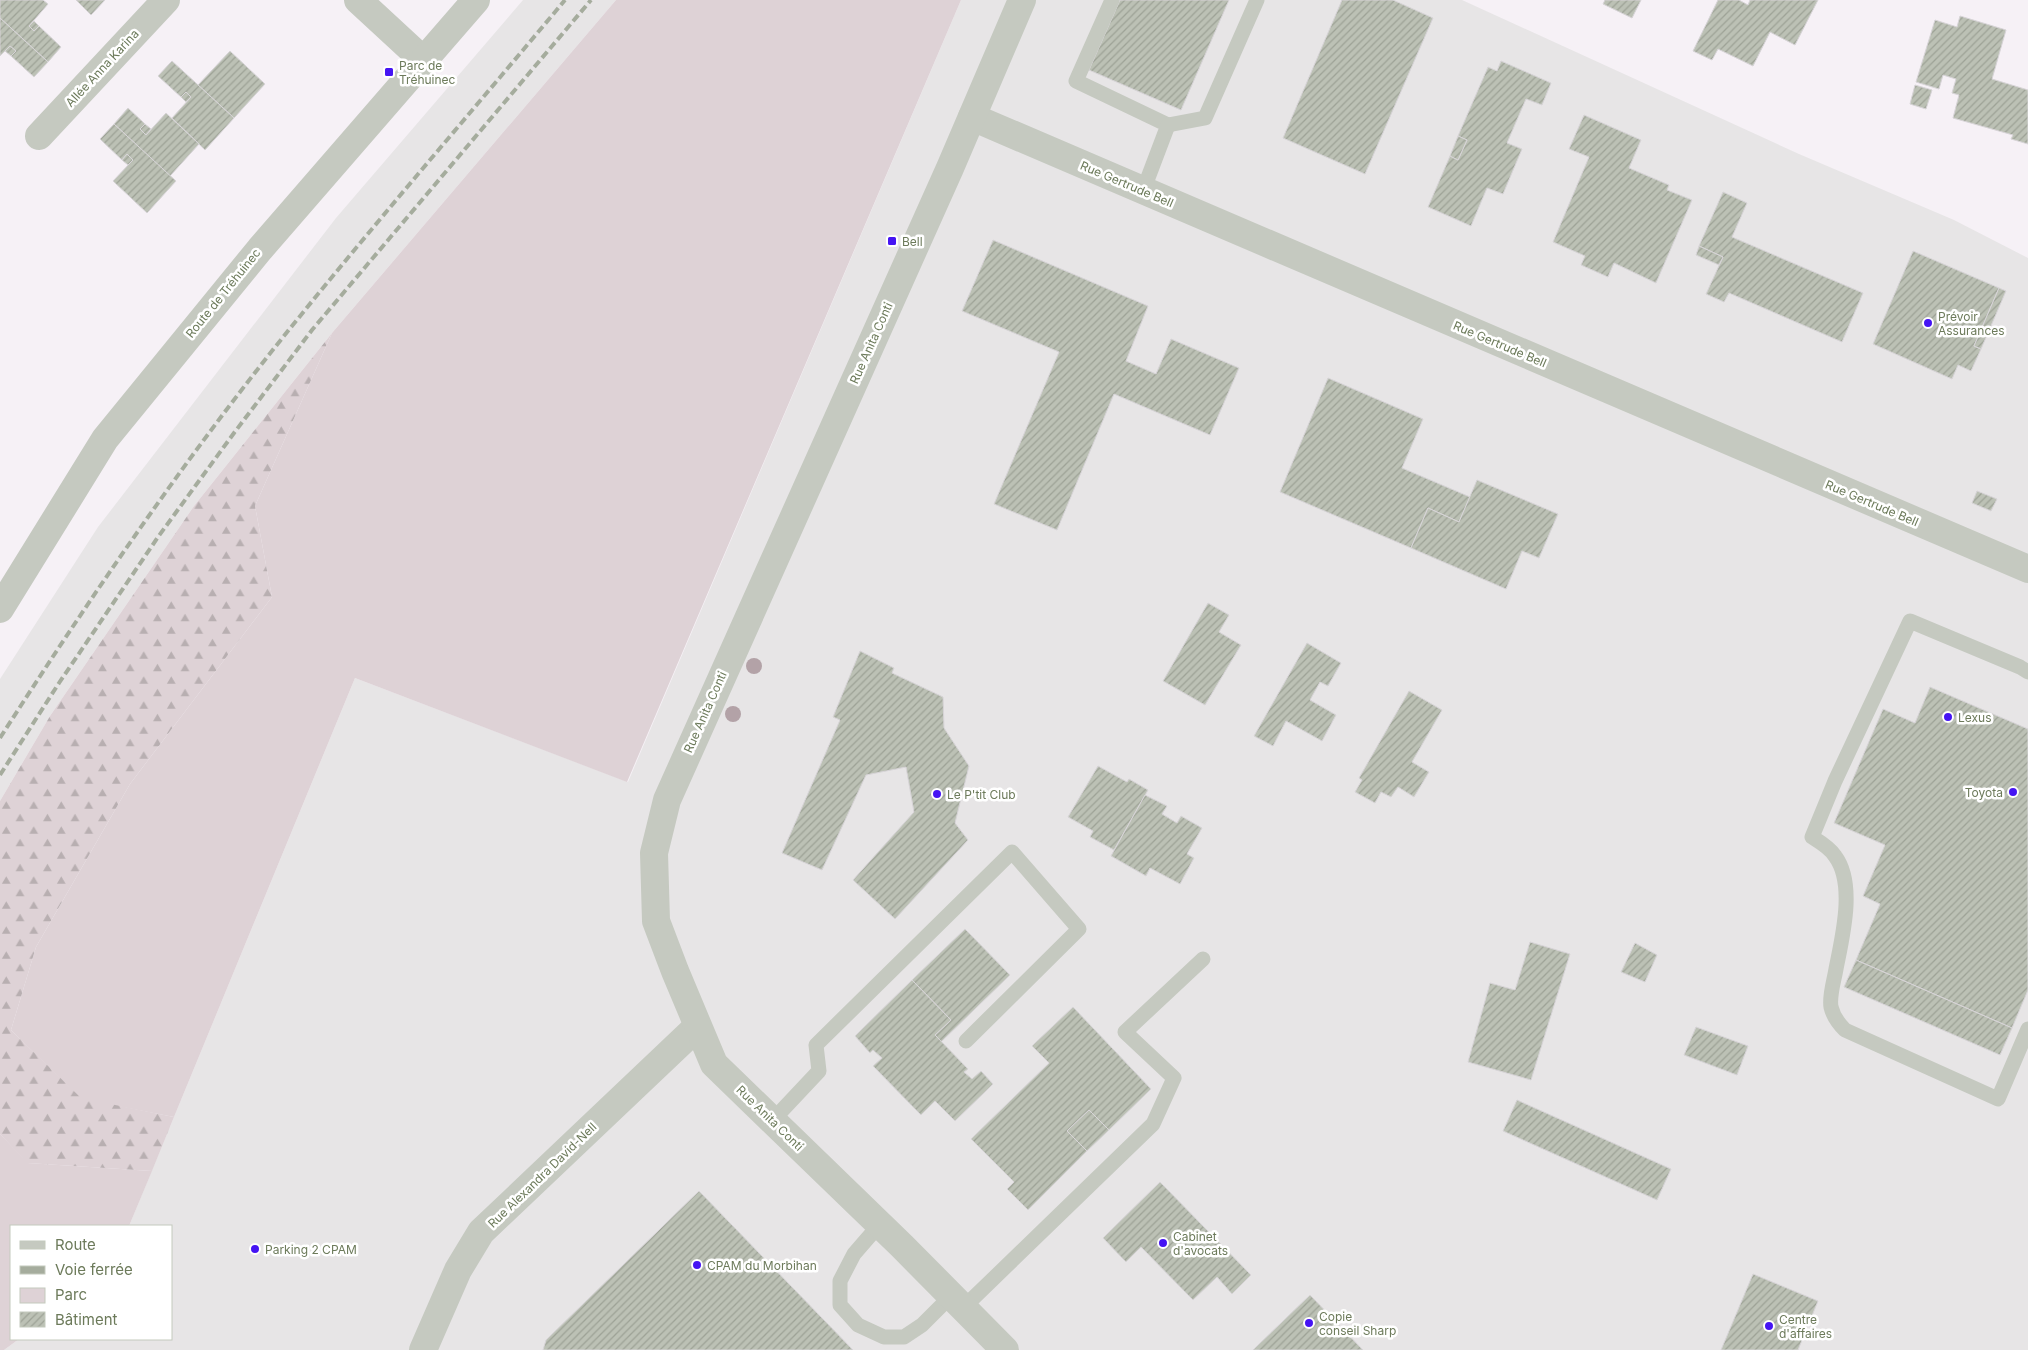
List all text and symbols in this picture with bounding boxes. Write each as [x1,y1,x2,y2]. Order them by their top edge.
street label: Allée Anna Karina [62,26,142,110]
place label: Parc de Tréhuinec [399,58,456,87]
marker: Parc de Tréhuinec [383,66,395,78]
street label: Rue Gertrude Bell [1078,158,1176,210]
place label: Bell [902,234,923,249]
marker: Bell [886,235,898,247]
street label: Route de Tréhuinec [183,245,264,341]
street label: Rue Anita Conti [846,300,896,386]
place label: Prévoir Assurances [1938,309,2005,338]
marker: Prévoir Assurances [1922,317,1934,329]
street label: Rue Gertrude Bell [1451,318,1549,370]
street label: Rue Gertrude Bell [1823,477,1921,529]
street label: Rue Anita Conti [680,669,730,755]
place label: Lexus [1958,710,1992,725]
marker: Lexus [1942,711,1954,723]
place label: Toyota [1965,785,2003,800]
marker: Toyota [2007,786,2019,798]
place label: Le P'tit Club [947,787,1016,802]
marker: Le P'tit Club [931,788,943,800]
street label: Rue Anita Conti [733,1082,807,1154]
street label: Rue Alexandra David-Nell [485,1119,599,1231]
legend [10,1225,172,1340]
place label: Cabinet d'avocats [1173,1229,1228,1258]
text: Route [55,1235,96,1254]
marker: Cabinet d'avocats [1157,1237,1169,1249]
place label: Parking 2 CPAM [265,1242,357,1257]
marker: Parking 2 CPAM [249,1243,261,1255]
place label: CPAM du Morbihan [707,1258,817,1273]
marker: CPAM du Morbihan [691,1259,703,1271]
text: Voie ferrée [55,1260,133,1279]
text: Parc [55,1285,87,1304]
place label: Copie conseil Sharp [1319,1309,1396,1338]
text: Bâtiment [55,1310,118,1329]
place label: Centre d'affaires [1779,1312,1832,1341]
marker: Copie conseil Sharp [1303,1317,1315,1329]
marker: Centre d'affaires [1763,1320,1775,1332]

